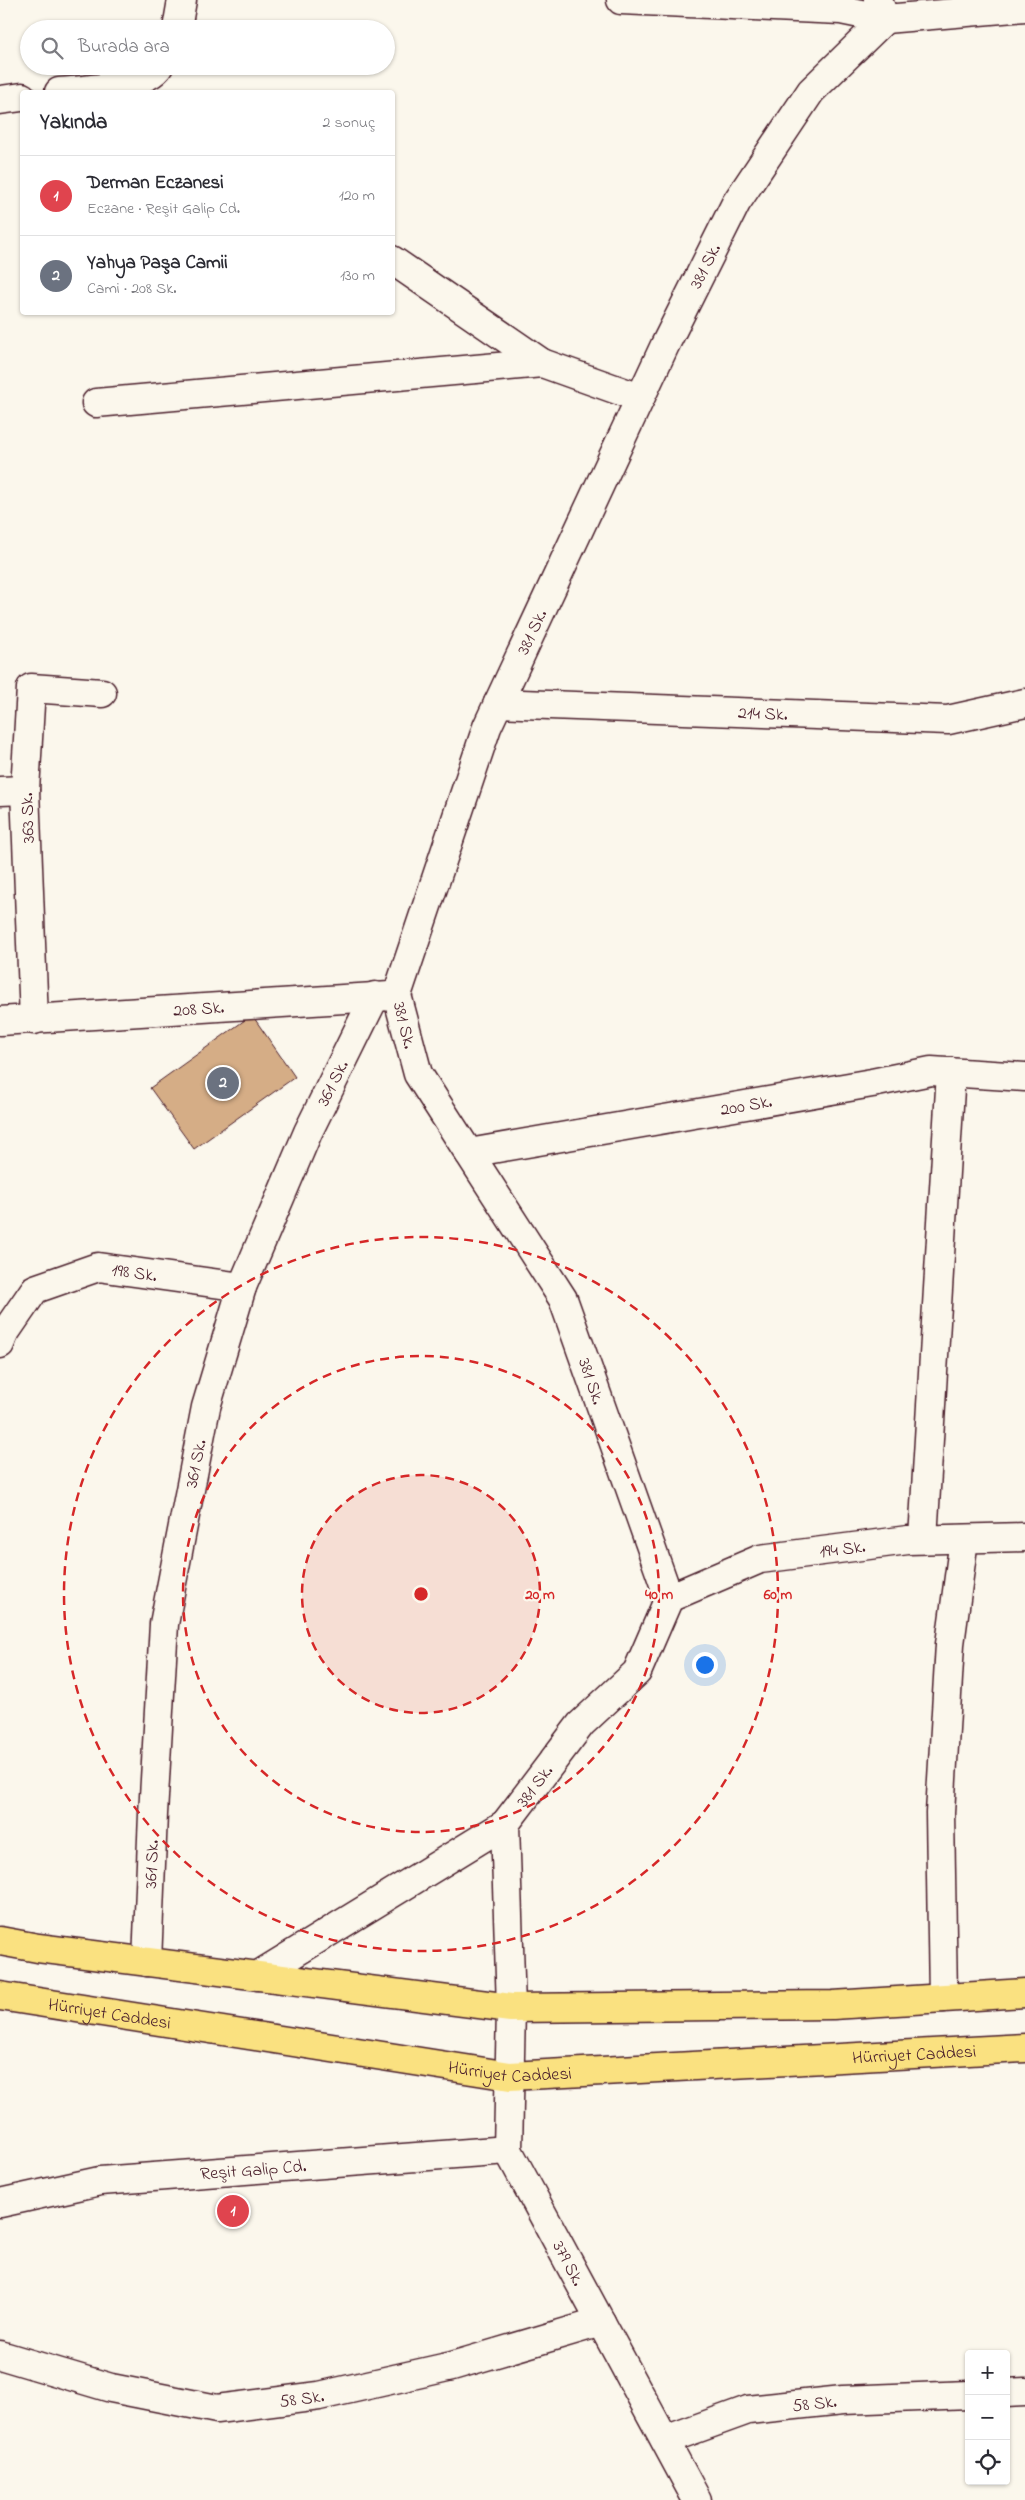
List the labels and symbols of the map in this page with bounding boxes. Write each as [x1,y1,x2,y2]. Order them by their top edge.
street label: 381 Sk. [684,239,729,294]
street label: 381 Sk. [511,605,555,660]
street label: 214 Sk. [737,701,788,729]
street label: 363 Sk. [15,792,43,844]
street label: 208 Sk. [172,996,225,1025]
street label: 381 Sk. [385,999,421,1052]
street label: 361 Sk. [312,1056,357,1111]
pin: 2 [207,1064,239,1102]
street label: 200 Sk. [718,1090,774,1124]
street label: 198 Sk. [110,1258,159,1290]
street label: 381 Sk. [570,1355,610,1409]
street label: 361 Sk. [180,1437,214,1490]
street label: 194 Sk. [818,1535,867,1566]
text: 20 m [524,1584,555,1606]
text: 40 m [644,1584,673,1606]
text: 60 m [763,1584,793,1606]
centre of rings [412,1585,430,1603]
your location [692,1652,718,1678]
street label: 381 Sk. [511,1760,561,1814]
street label: 361 Sk. [139,1839,167,1889]
street label: Hürriyet Caddesi [46,1993,173,2038]
street label: Hürriyet Caddesi [852,2040,977,2072]
street label: Hürriyet Caddesi [446,2055,573,2091]
street label: Reşit Galip Cd. [199,2154,308,2188]
pin: 1 [217,2192,249,2230]
street label: 379 Sk. [545,2237,590,2291]
street label: 58 Sk. [278,2384,327,2416]
street label: 58 Sk. [791,2390,838,2420]

